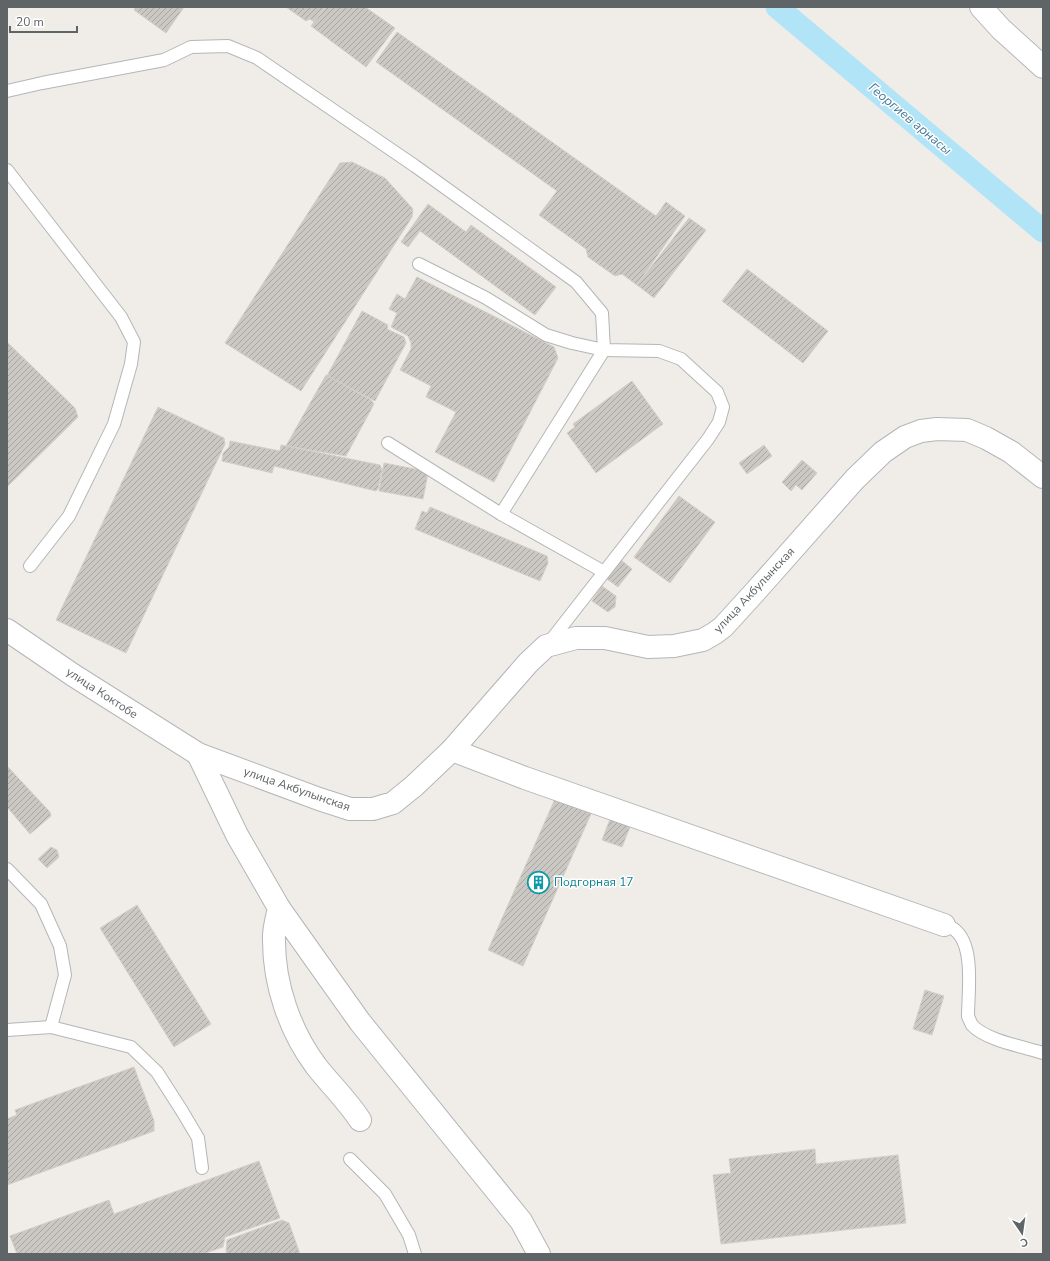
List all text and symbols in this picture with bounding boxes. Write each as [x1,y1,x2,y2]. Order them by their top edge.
scale bar [10,8,77,34]
text: 20 m [16,14,44,30]
water label: Георгиев арнасы [865,79,955,159]
street label: улица Акбулынская [710,544,798,636]
street label: улица Коктобе [63,664,141,722]
street label: улица Акбулынская [242,763,352,815]
building icon: Подгорная 17 [526,869,552,895]
place label: Подгорная 17 [554,874,634,890]
north arrow [1002,1213,1042,1253]
text: С [1018,1234,1029,1251]

